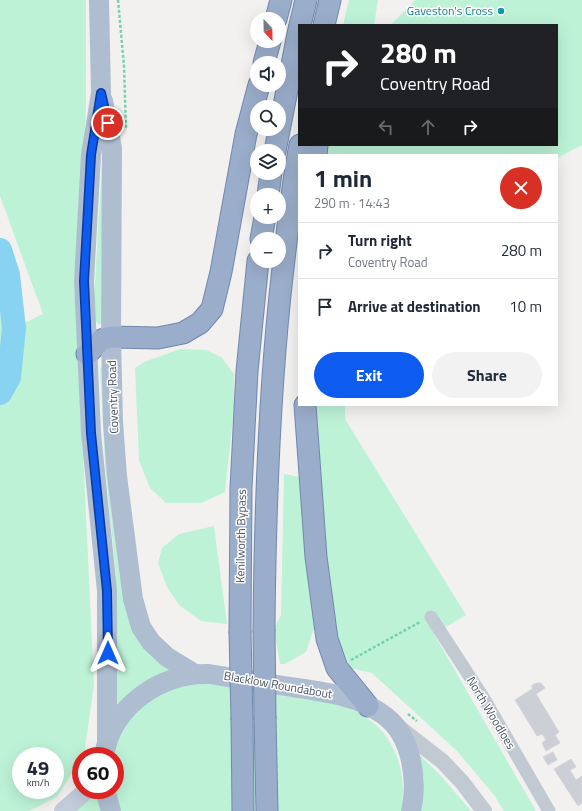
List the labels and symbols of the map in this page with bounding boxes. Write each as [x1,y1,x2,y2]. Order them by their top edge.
place label: Gaveston's Cross [407,1,493,20]
marker: Gaveston's Cross [496,6,506,16]
north arrow [250,12,286,48]
pin [91,106,125,140]
street label: Coventry Road [102,360,123,434]
street label: Kenilworth Bypass [230,488,251,583]
position arrow [87,632,129,674]
street label: Blacklow Roundabout [222,666,335,704]
street label: North Woodloes [462,673,521,753]
speed limit sign: 60 [72,747,124,799]

